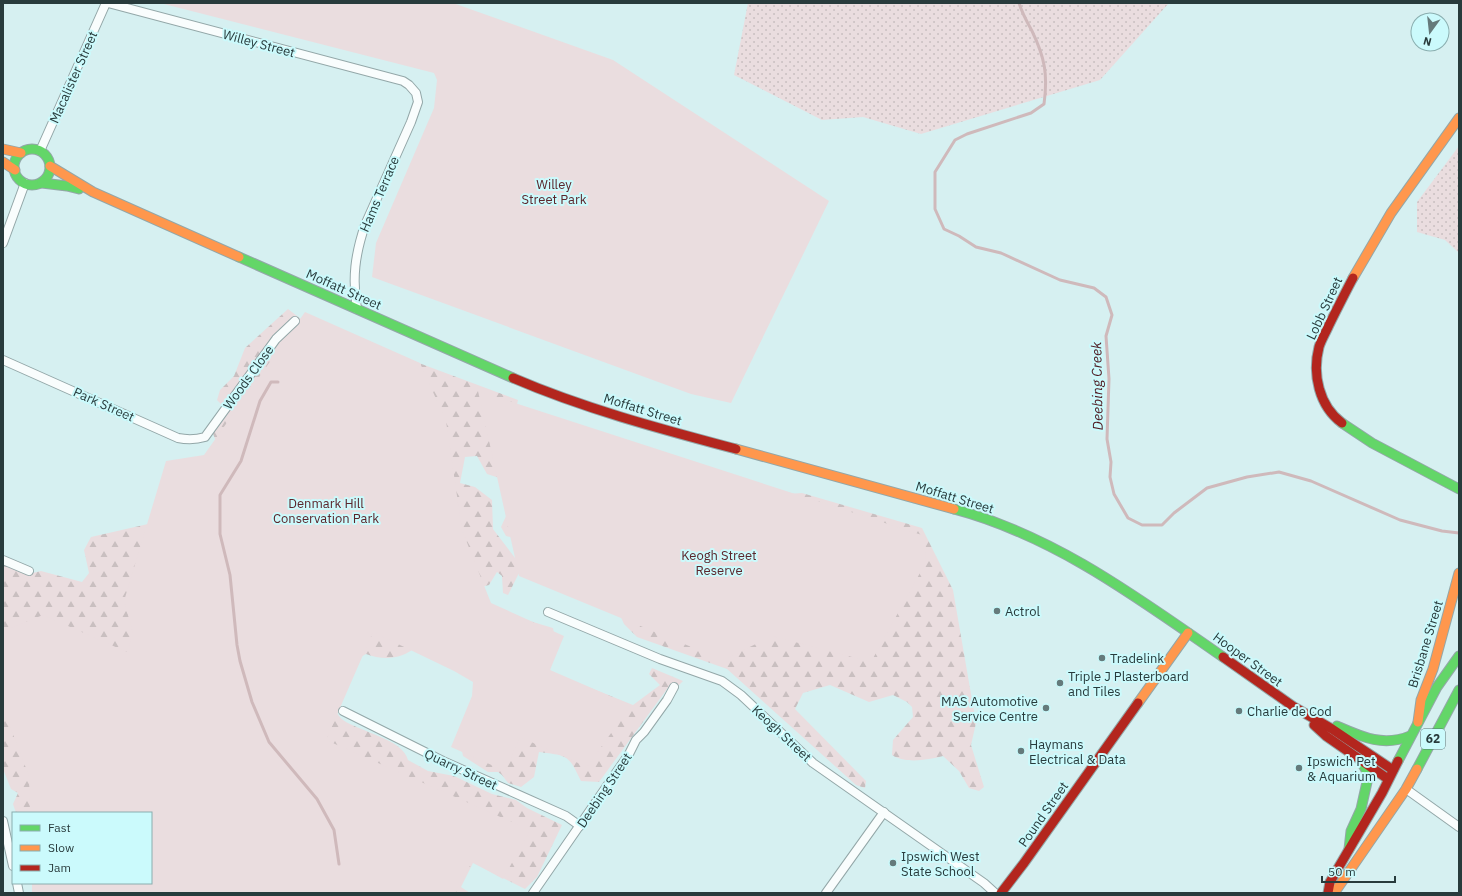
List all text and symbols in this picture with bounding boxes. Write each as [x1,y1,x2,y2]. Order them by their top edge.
north arrow [1410,12,1450,52]
street label: Willey Street [221,26,297,61]
street label: Macalister Street [46,28,101,126]
text: N [1422,34,1433,49]
street label: Hams Terrace [356,154,403,235]
park label: Willey Street Park [521,176,587,208]
street label: Moffatt Street [303,265,384,314]
street label: Lobb Street [1302,274,1346,342]
water label: Deebing Creek [1087,341,1107,430]
street label: Woods Close [219,342,277,413]
street label: Park Street [71,383,137,425]
street label: Moffatt Street [602,390,684,429]
street label: Moffatt Street [914,478,996,517]
park label: Denmark Hill Conservation Park [273,495,379,527]
park label: Keogh Street Reserve [681,547,757,579]
street label: Brisbane Street [1404,598,1447,690]
place label: Actrol [1005,603,1040,620]
marker: Actrol [992,606,1002,616]
street label: Hooper Street [1210,628,1286,690]
place label: Tradelink [1110,650,1164,667]
marker: Tradelink [1097,653,1107,663]
place label: Triple J Plasterboard and Tiles [1068,668,1189,700]
marker: Triple J Plasterboard and Tiles [1055,678,1065,688]
place label: MAS Automotive Service Centre [941,693,1038,725]
street label: Keogh Street [748,701,815,765]
marker: MAS Automotive Service Centre [1041,703,1051,713]
place label: Charlie de Cod [1247,703,1332,720]
marker: Charlie de Cod [1234,706,1244,716]
road number: 62 [1421,729,1445,749]
place label: Haymans Electrical & Data [1029,736,1126,768]
street label: Quarry Street [422,745,500,794]
marker: Haymans Electrical & Data [1016,746,1026,756]
street label: Deebing Street [573,750,636,831]
place label: Ipswich Pet & Aquarium [1307,753,1376,785]
marker: Ipswich Pet & Aquarium [1294,763,1304,773]
street label: Pound Street [1015,778,1072,850]
legend [12,812,152,884]
text: Fast [48,820,71,835]
text: Slow [48,840,74,855]
place label: Ipswich West State School [901,848,980,880]
marker: Ipswich West State School [888,858,898,868]
scale bar [1322,858,1395,884]
text: Jam [48,860,71,875]
text: 50 m [1328,864,1356,879]

